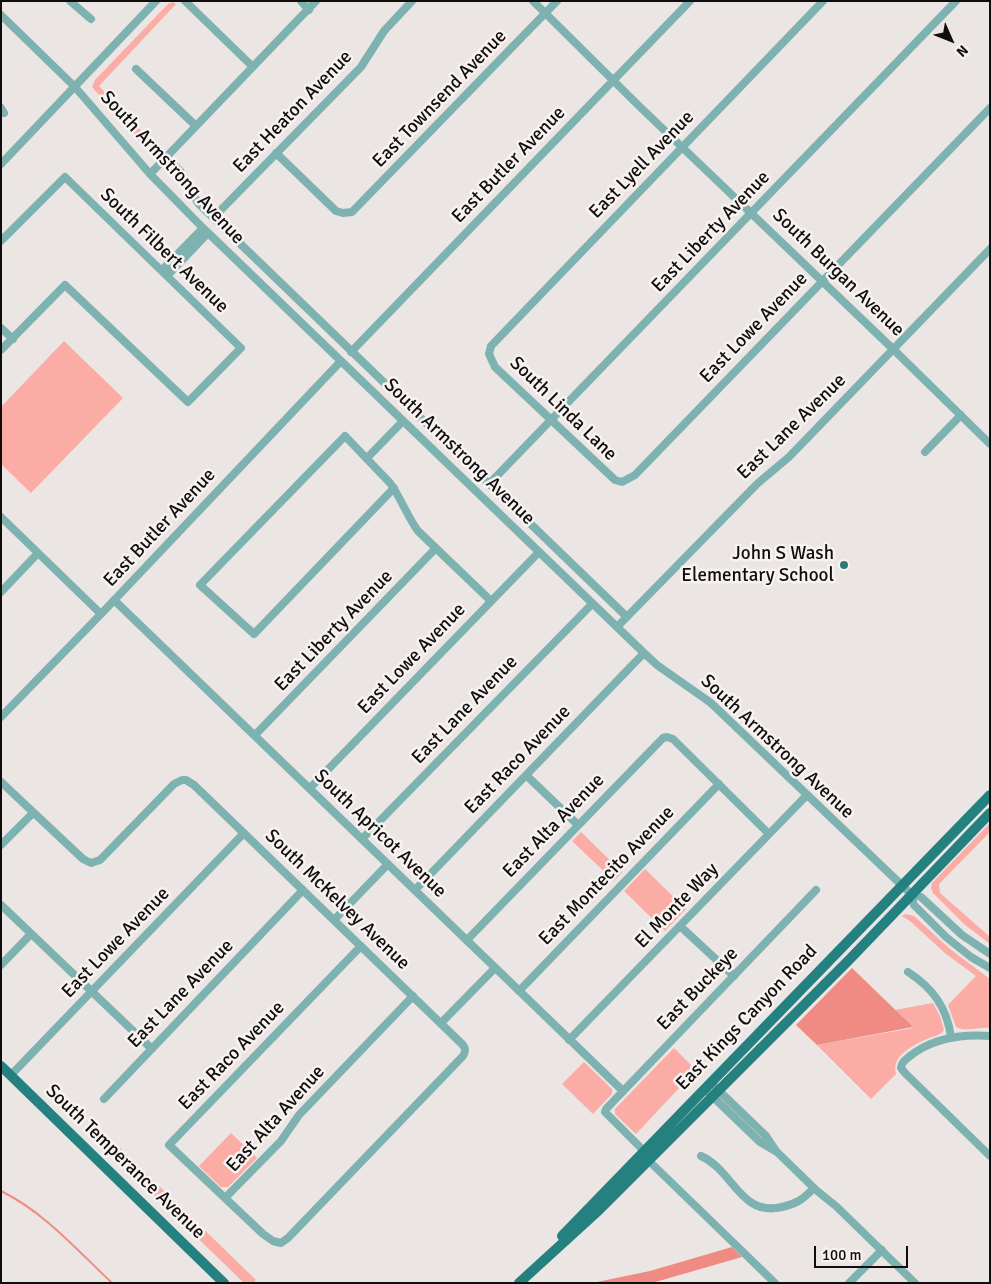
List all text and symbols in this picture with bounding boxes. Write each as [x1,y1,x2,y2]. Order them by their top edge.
north arrow [926,15,976,65]
street label: East Townsend Avenue [368,25,512,173]
text: N [953,41,972,60]
street label: East Heaton Avenue [229,46,357,178]
street label: South Armstrong Avenue [95,87,249,249]
street label: East Butler Avenue [448,102,570,228]
street label: East Lyell Avenue [585,106,699,224]
street label: East Liberty Avenue [647,166,775,298]
street label: South Filbert Avenue [95,184,233,318]
street label: South Burgan Avenue [767,204,909,342]
street label: East Lowe Avenue [695,268,813,388]
street label: South Linda Lane [505,352,621,466]
street label: East Lane Avenue [733,369,851,485]
street label: South Armstrong Avenue [379,374,539,530]
street label: East Butler Avenue [99,464,221,592]
place label: John S Wash Elementary School [681,543,834,587]
marker: John S Wash Elementary School [838,559,850,571]
street label: East Liberty Avenue [270,565,398,697]
street label: East Lowe Avenue [353,599,471,719]
street label: East Lane Avenue [407,651,523,769]
street label: South Armstrong Avenue [696,670,858,824]
street label: East Raco Avenue [460,701,576,819]
street label: South Apricot Avenue [309,765,451,903]
street label: East Alta Avenue [499,769,609,883]
street label: East Montecito Avenue [534,801,680,951]
street label: South McKelvey Avenue [260,825,414,975]
street label: El Monte Way [631,859,723,953]
street label: East Lowe Avenue [57,883,175,1003]
street label: East Lane Avenue [123,935,239,1053]
street label: East Kings Canyon Road [672,940,822,1096]
street label: East Buckeye [653,943,743,1035]
street label: East Raco Avenue [174,997,290,1115]
street label: East Alta Avenue [222,1061,330,1177]
street label: South Temperance Avenue [41,1080,209,1244]
scale bar [816,1236,910,1268]
text: 100 m [822,1246,862,1264]

